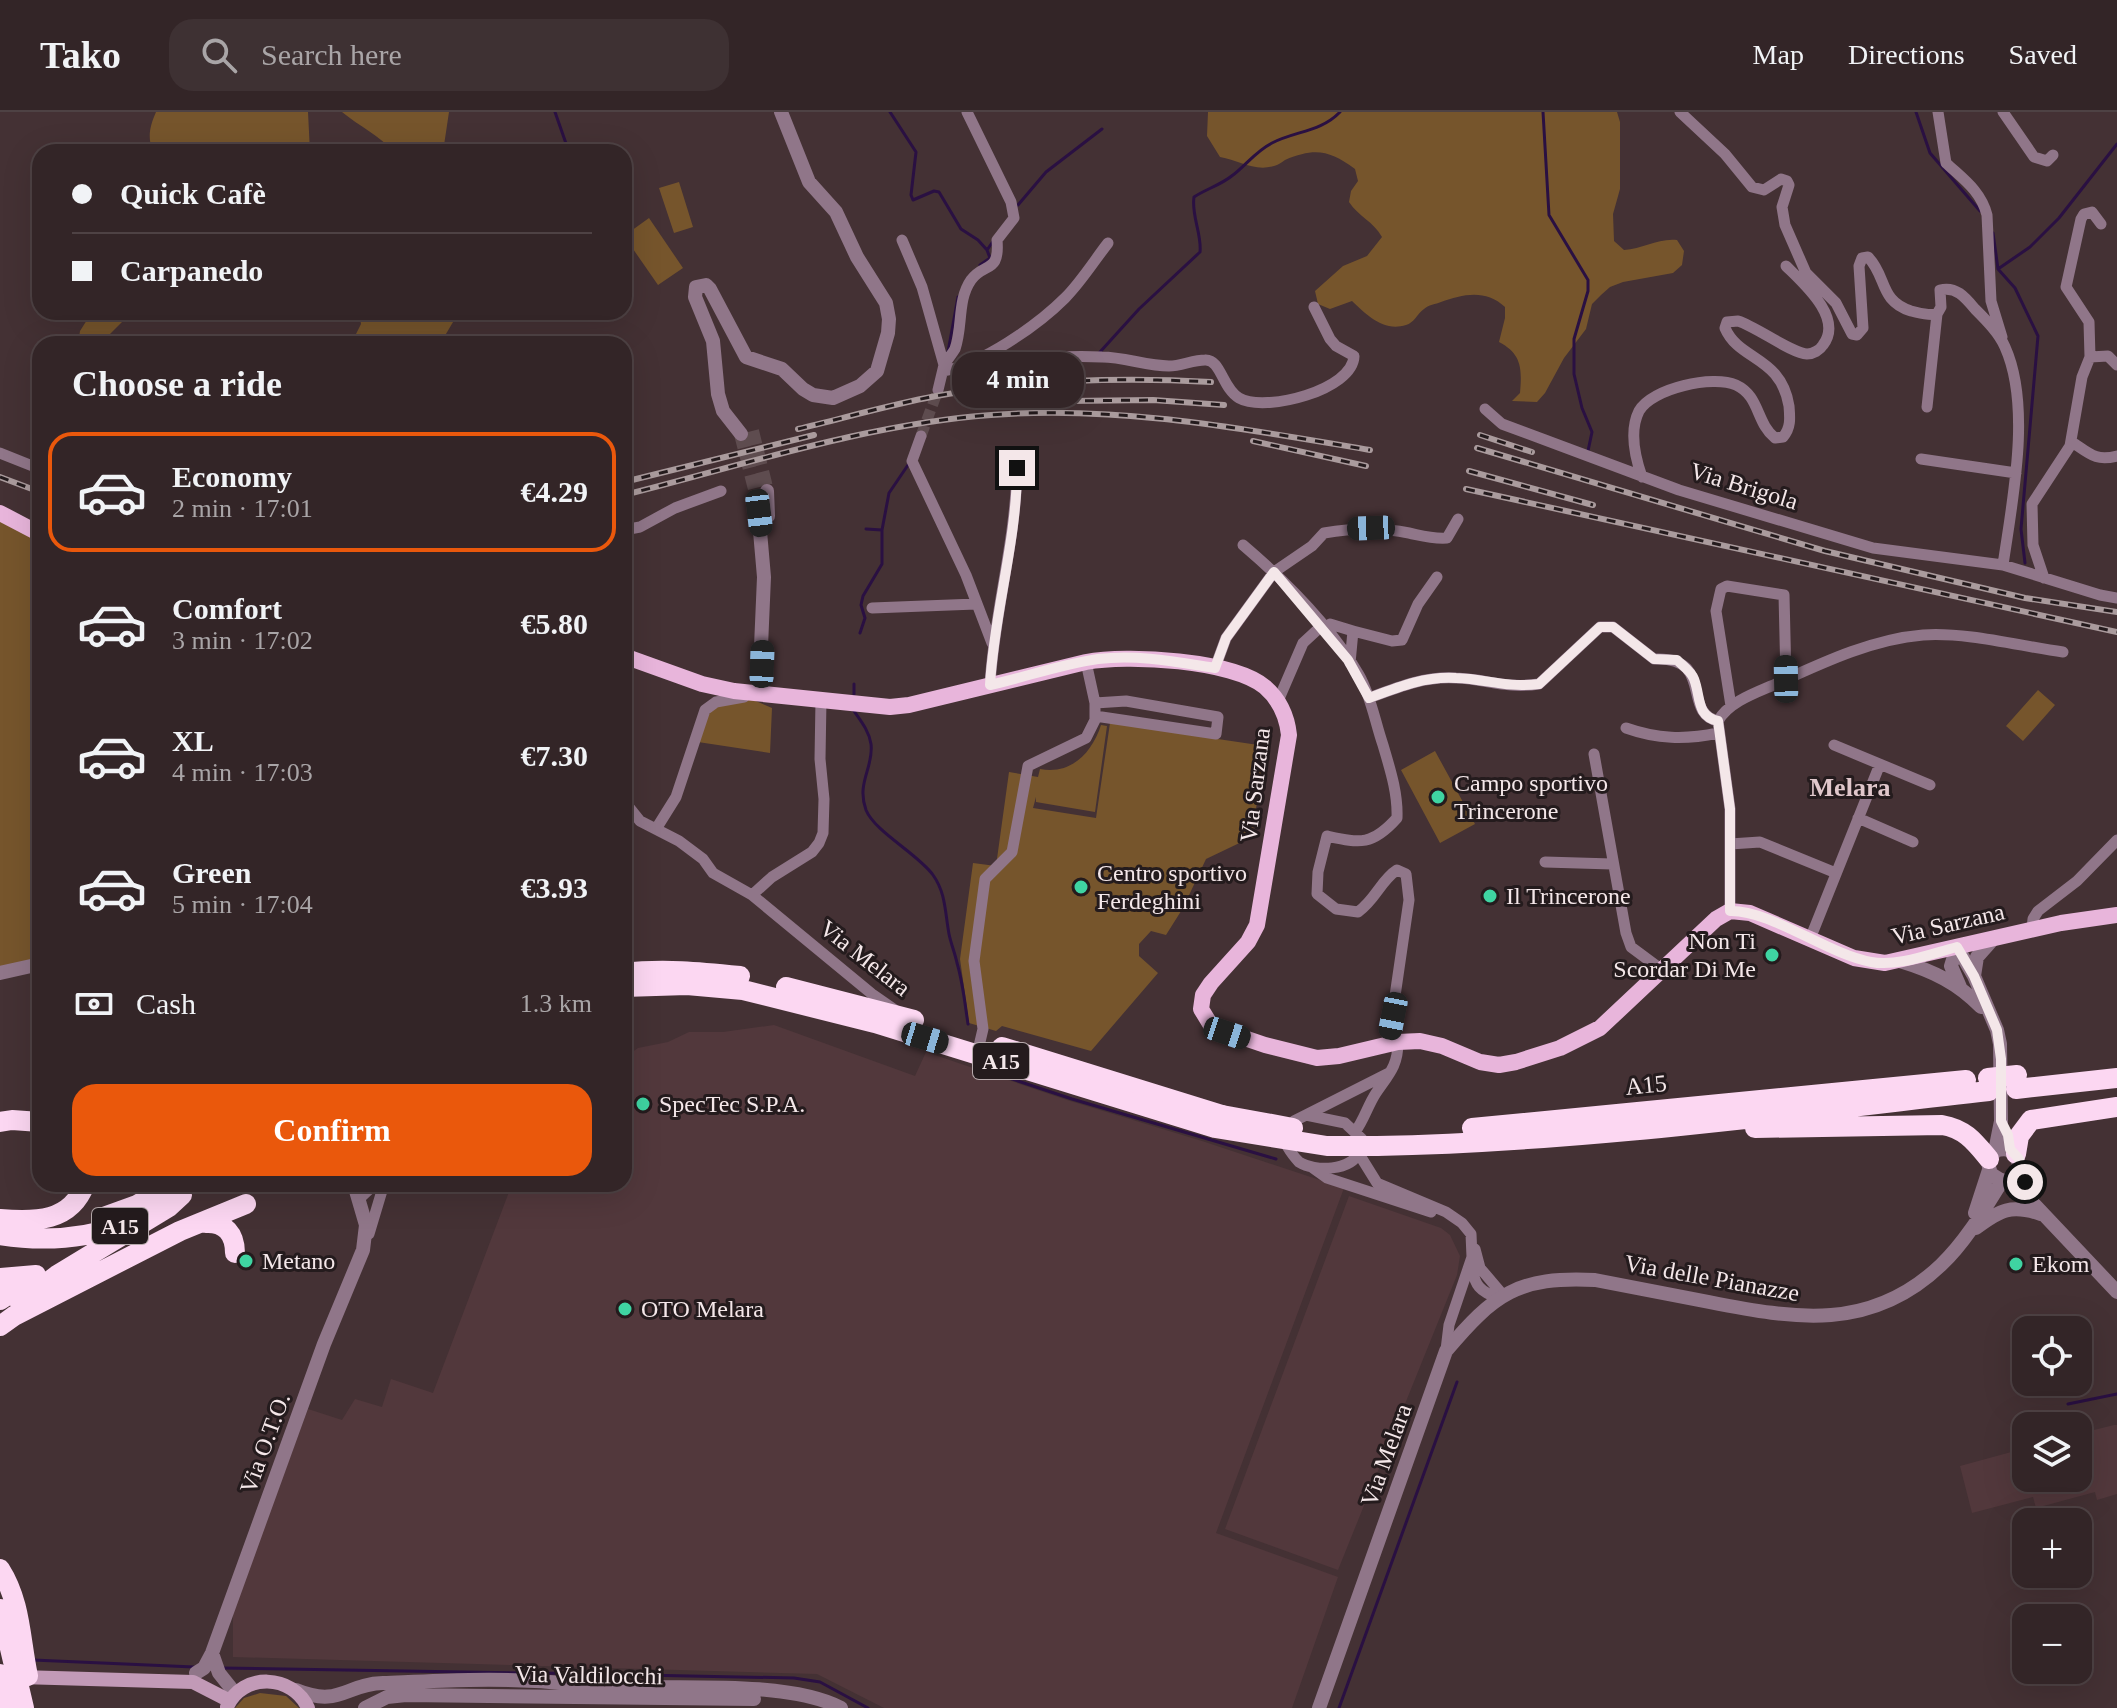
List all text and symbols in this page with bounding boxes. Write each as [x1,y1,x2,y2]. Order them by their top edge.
search box [169,19,729,91]
icon: search [197,33,241,77]
text: Tako [40,34,121,76]
text: Search here [261,38,402,71]
text: Map [1753,39,1804,70]
text: Directions [1848,39,1965,70]
text: Saved [2009,39,2077,70]
text: Quick Cafè [120,177,266,210]
text: Carpanedo [120,254,263,287]
callout: 4 min [951,352,1083,408]
text: Choose a ride [72,364,282,404]
text: 4 min [987,365,1049,394]
route end [999,450,1035,486]
icon: car [76,456,148,528]
street label: Via Brigola [1687,457,1801,515]
text: Economy [172,460,292,493]
text: €4.29 [521,475,588,508]
car [744,488,774,538]
text: 2 min · 17:01 [172,494,313,523]
car [1347,515,1395,541]
icon: car [76,588,148,660]
text: Comfort [172,592,282,625]
text: €5.80 [521,607,588,640]
text: 3 min · 17:02 [172,626,313,655]
car [749,640,775,688]
car [1774,655,1798,703]
icon: car [76,720,148,792]
text: XL [172,724,214,757]
street label: Via Sarzana [1235,726,1275,844]
text: €7.30 [521,739,588,772]
text: 4 min · 17:03 [172,758,313,787]
place label: Campo sportivo Trincerone [1454,770,1608,824]
district label: Melara [1810,773,1890,802]
marker: Campo sportivo Trincerone [1429,788,1447,806]
icon: car [76,852,148,924]
text: Green [172,856,251,889]
place label: Centro sportivo Ferdeghini [1097,860,1247,914]
text: €3.93 [521,871,588,904]
marker: Centro sportivo Ferdeghini [1072,878,1090,896]
place label: Il Trincerone [1506,883,1631,909]
marker: Il Trincerone [1481,887,1499,905]
text: 5 min · 17:04 [172,890,313,919]
street label: Via Sarzana [1889,898,2007,950]
street label: Via Melara [815,915,916,1001]
place label: Non Ti Scordar Di Me [1613,928,1756,982]
marker: Non Ti Scordar Di Me [1763,946,1781,964]
icon: cash [72,982,116,1026]
text: Cash [136,987,196,1020]
text: 1.3 km [520,989,592,1018]
car [1377,990,1409,1042]
car [1200,1014,1254,1052]
car [899,1020,951,1056]
road number: A15 [973,1043,1029,1079]
street label: A15 [1624,1070,1668,1100]
button: Confirm [72,1084,592,1176]
place label: SpecTec S.P.A. [659,1091,805,1117]
marker: SpecTec S.P.A. [634,1095,652,1113]
route start [2007,1164,2043,1200]
road number: A15 [92,1208,148,1244]
place label: Metano [262,1248,335,1274]
street label: Via delle Pianazze [1623,1250,1801,1306]
place label: Ekom [2032,1251,2090,1277]
marker: Metano [237,1252,255,1270]
marker: Ekom [2007,1255,2025,1273]
place label: OTO Melara [641,1296,764,1322]
marker: OTO Melara [616,1300,634,1318]
map controls [2012,1316,2092,1684]
button: locate [2012,1316,2092,1396]
street label: Via O.T.O. [235,1389,295,1497]
street label: Via Melara [1355,1400,1417,1510]
button: layers [2012,1412,2092,1492]
button: + [2012,1508,2092,1588]
button: − [2012,1604,2092,1684]
street label: Via Valdilocchi [515,1661,664,1689]

